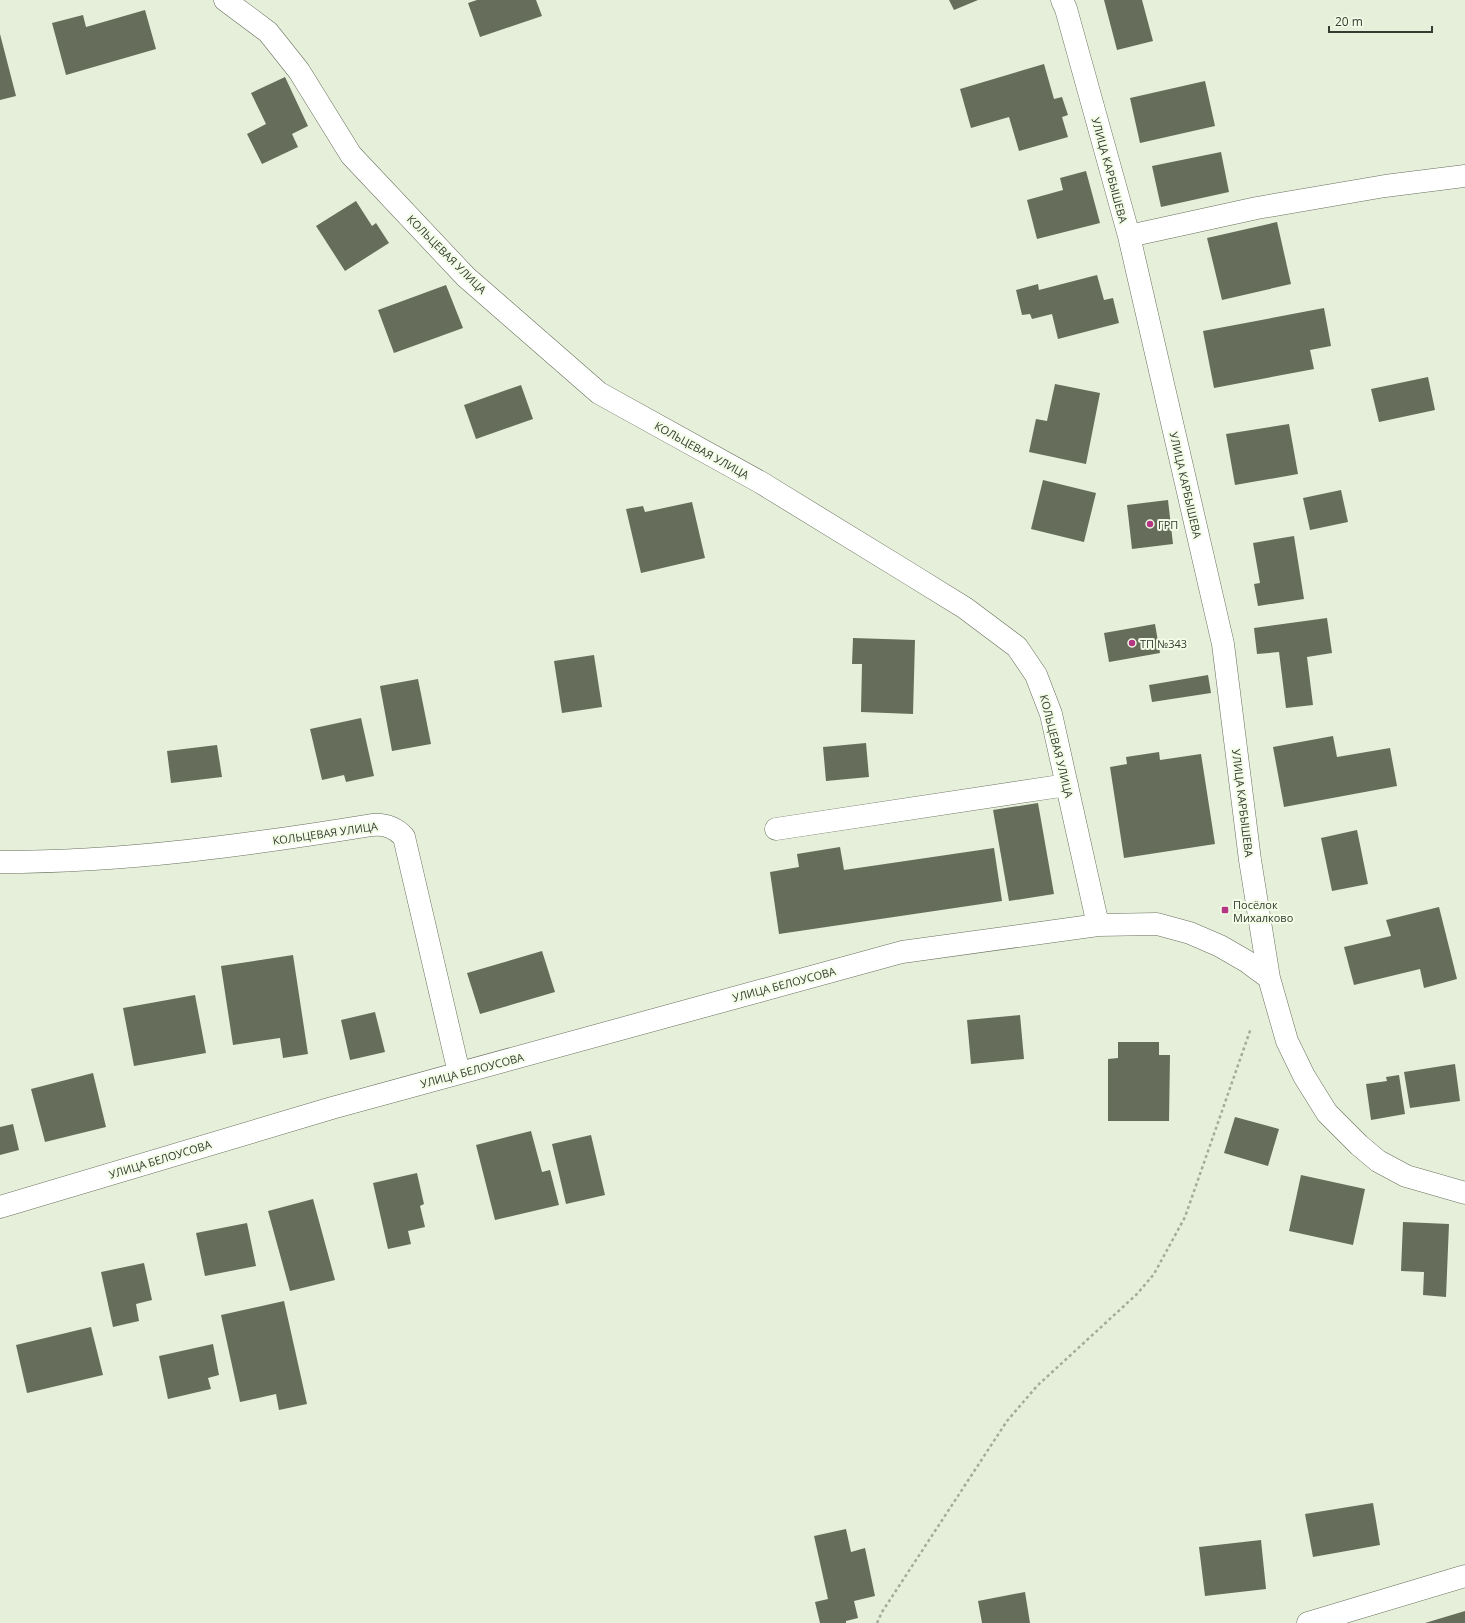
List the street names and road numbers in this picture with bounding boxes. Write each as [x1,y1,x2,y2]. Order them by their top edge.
street label: УЛИЦА КАРБЫШЕВА [1089,116,1131,224]
street label: КОЛЬЦЕВАЯ УЛИЦА [404,211,490,297]
street label: КОЛЬЦЕВАЯ УЛИЦА [652,418,752,482]
street label: УЛИЦА КАРБЫШЕВА [1166,430,1206,540]
street label: КОЛЬЦЕВАЯ УЛИЦА [1037,693,1077,799]
street label: УЛИЦА КАРБЫШЕВА [1229,748,1257,858]
street label: КОЛЬЦЕВАЯ УЛИЦА [271,818,379,848]
street label: УЛИЦА БЕЛОУСОВА [731,963,837,1005]
street label: УЛИЦА БЕЛОУСОВА [419,1049,525,1091]
street label: УЛИЦА БЕЛОУСОВА [107,1136,213,1182]

